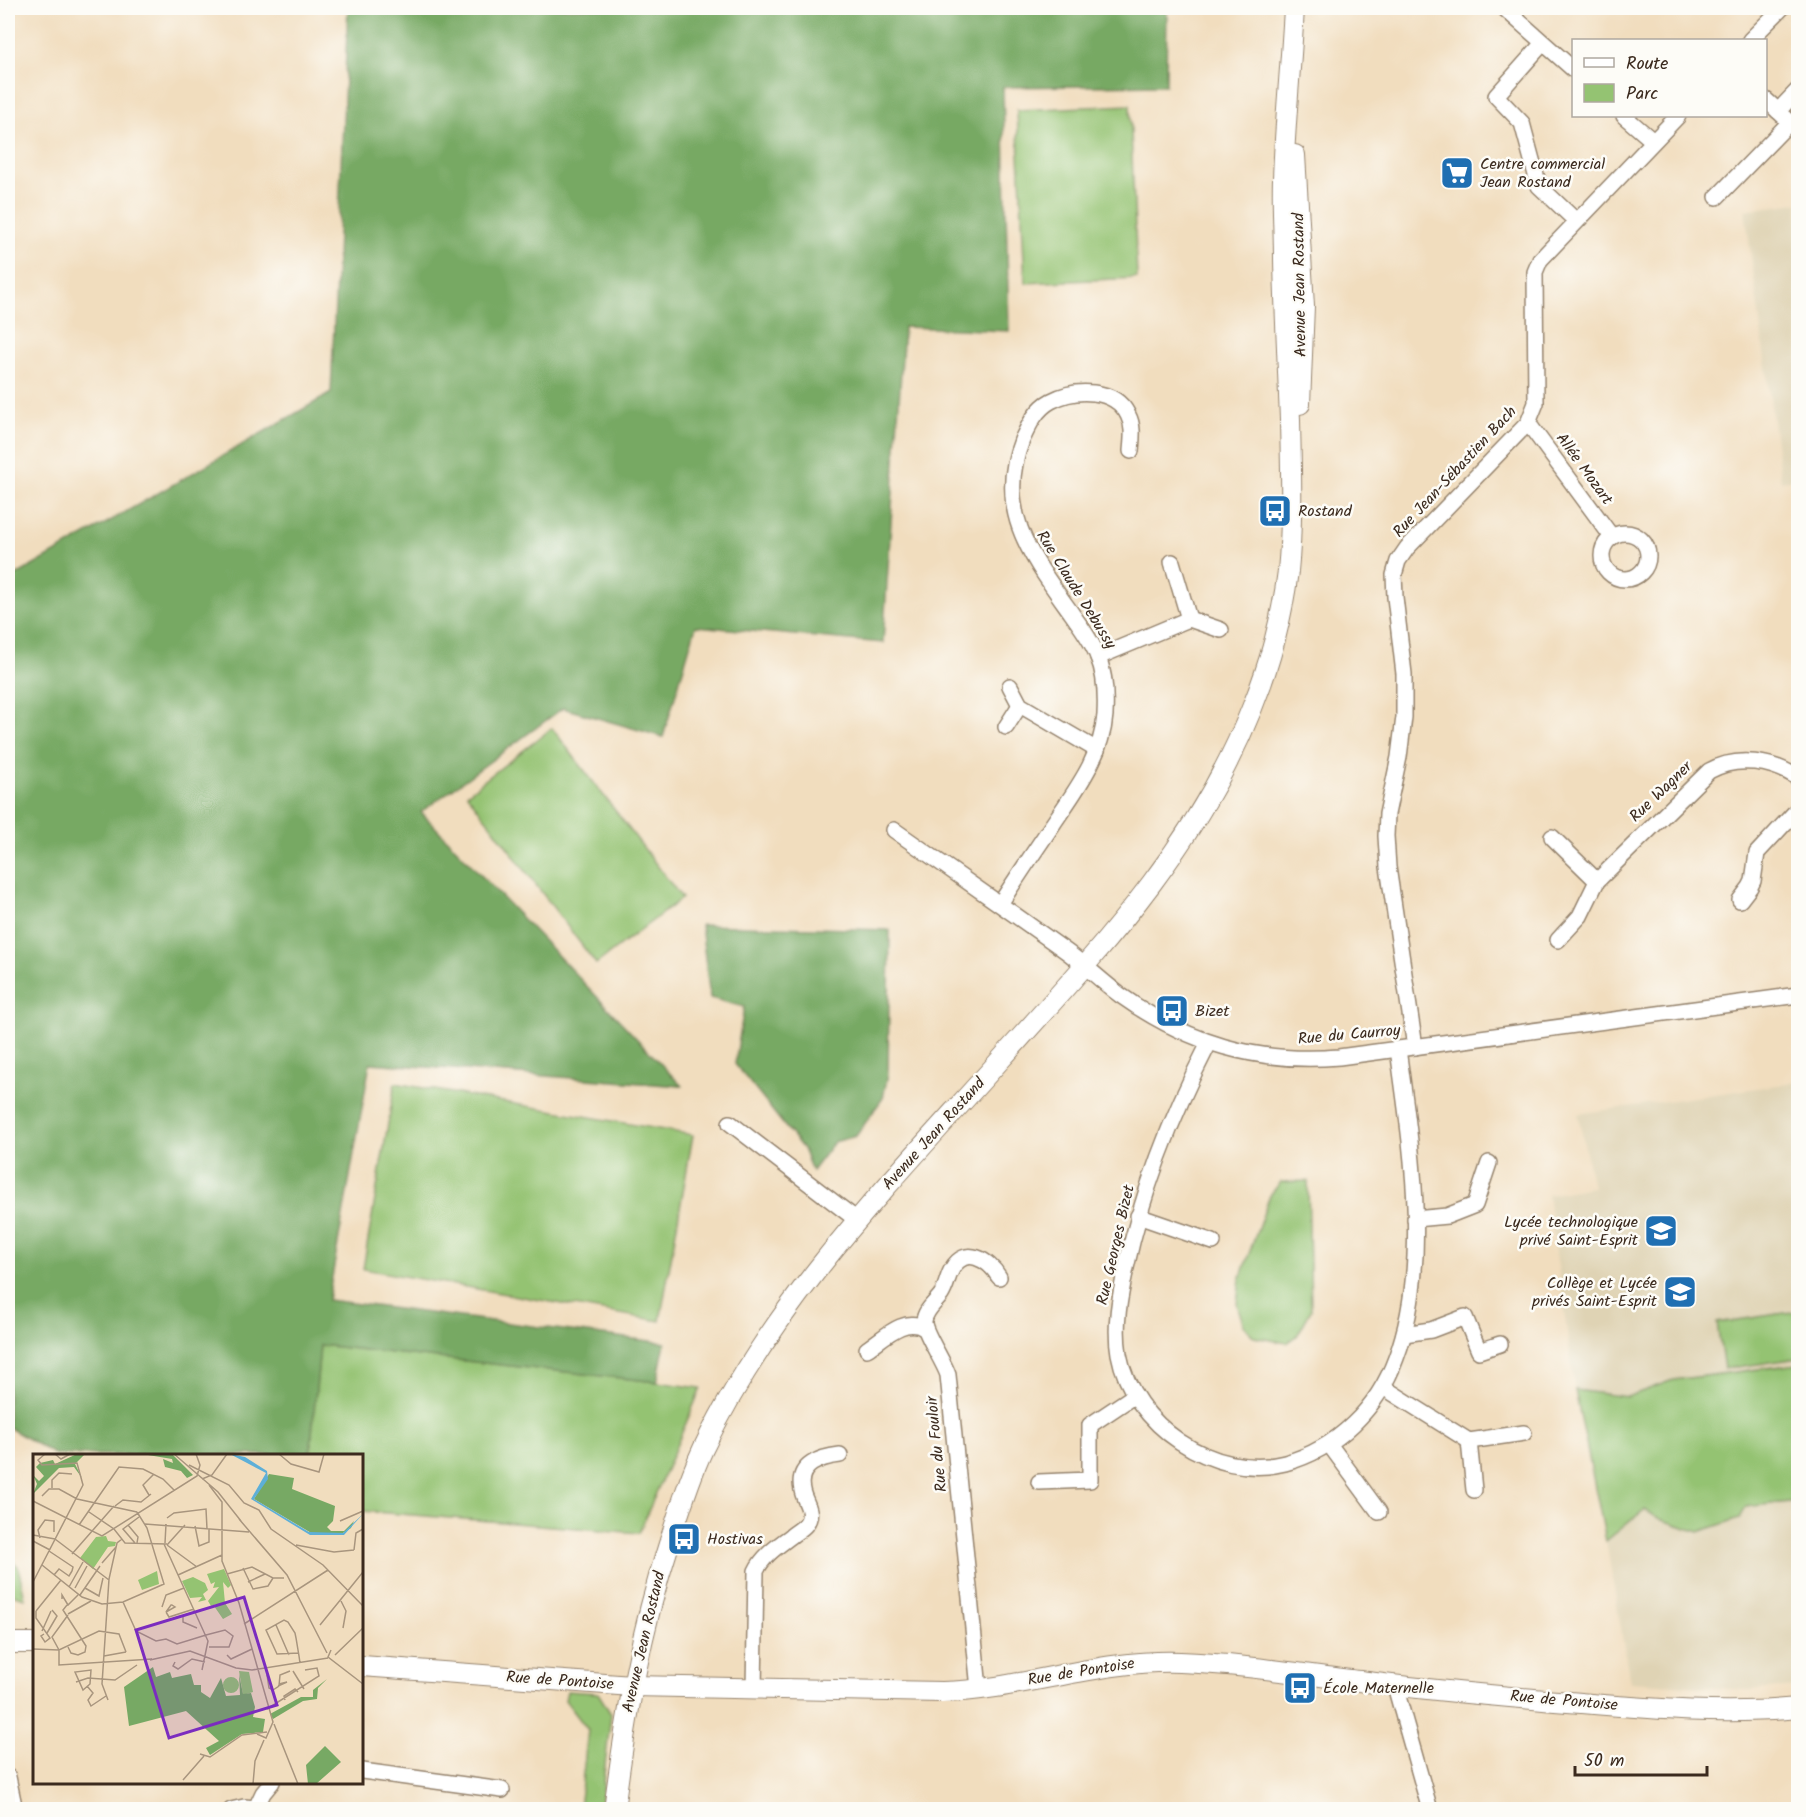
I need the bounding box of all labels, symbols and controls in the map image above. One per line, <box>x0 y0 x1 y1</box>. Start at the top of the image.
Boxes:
legend <box>1572 39 1767 117</box>
text: Route <box>1626 50 1668 79</box>
text: Parc <box>1626 80 1658 109</box>
place label: Centre commercial Jean Rostand <box>1480 152 1605 195</box>
supermarket icon: Centre commercial Jean Rostand <box>1439 155 1475 191</box>
street label: Avenue Jean Rostand <box>1286 212 1314 357</box>
street label: Rue Jean-Sébastien Bach <box>1387 400 1523 544</box>
street label: Allée Mozart <box>1549 428 1619 511</box>
bus stop icon: Rostand <box>1257 493 1293 529</box>
place label: Rostand <box>1298 499 1353 524</box>
street label: Rue Claude Debussy <box>1029 526 1123 655</box>
street label: Rue Wagner <box>1624 754 1699 829</box>
bus stop icon: Bizet <box>1154 993 1190 1029</box>
place label: Bizet <box>1195 999 1230 1024</box>
street label: Rue du Caurroy <box>1297 1018 1402 1052</box>
street label: Avenue Jean Rostand <box>876 1071 992 1196</box>
street label: Rue Georges Bizet <box>1090 1182 1142 1308</box>
place label: Lycée technologique privé Saint-Esprit <box>1504 1210 1639 1253</box>
school or university icon: Lycée technologique privé Saint-Esprit <box>1643 1213 1679 1249</box>
place label: Collège et Lycée privés Saint-Esprit <box>1531 1271 1658 1314</box>
school or university icon: Collège et Lycée privés Saint-Esprit <box>1662 1274 1698 1310</box>
street label: Rue du Fouloir <box>919 1393 954 1493</box>
inset map <box>33 1454 363 1784</box>
bus stop icon: Hostivas <box>666 1521 702 1557</box>
place label: Hostivas <box>707 1527 763 1552</box>
street label: Avenue Jean Rostand <box>616 1568 673 1715</box>
street label: Rue de Pontoise <box>1026 1651 1136 1693</box>
street label: Rue de Pontoise <box>505 1665 615 1697</box>
bus stop icon: École Maternelle <box>1282 1670 1318 1706</box>
place label: École Maternelle <box>1323 1676 1434 1701</box>
street label: Rue de Pontoise <box>1509 1684 1619 1718</box>
scale bar <box>1575 1739 1707 1777</box>
text: 50 m <box>1584 1747 1624 1776</box>

